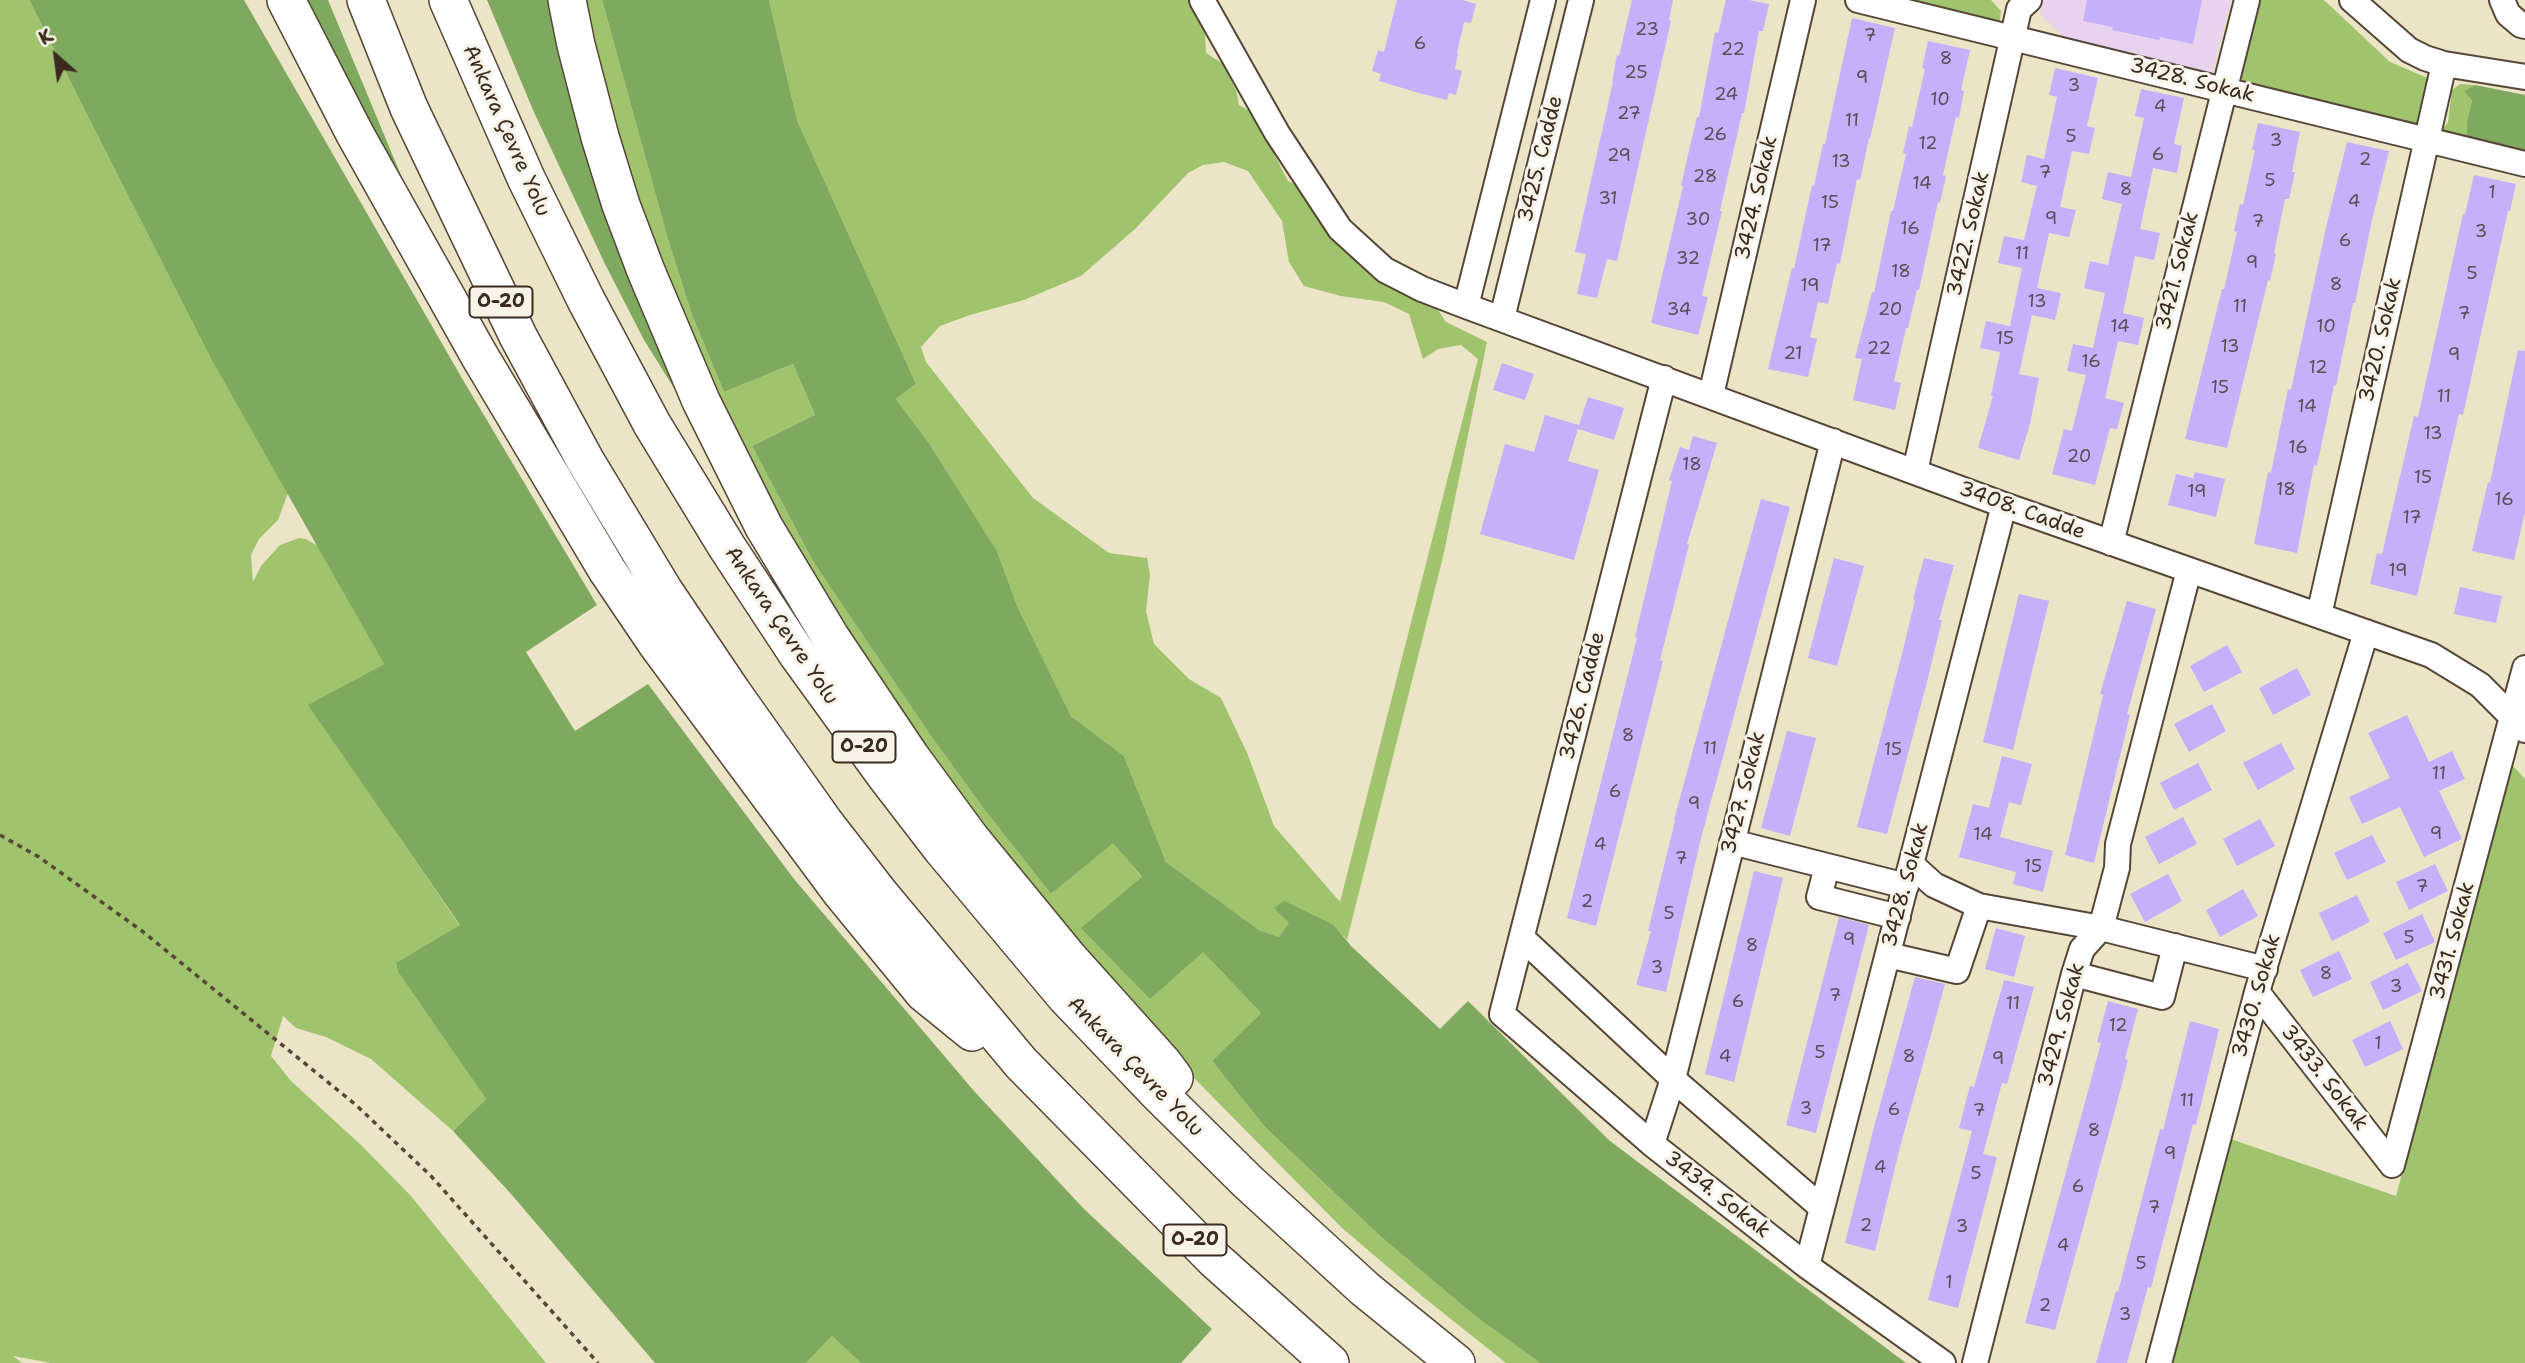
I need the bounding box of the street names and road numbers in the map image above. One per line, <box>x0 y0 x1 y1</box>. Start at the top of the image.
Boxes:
street label: Ankara Çevre Yolu <box>457 41 555 221</box>
street label: 3428. Sokak <box>2127 53 2257 109</box>
street label: 3425. Cadde <box>1513 93 1569 225</box>
street label: 3424. Sokak <box>1730 133 1784 263</box>
street label: 3422. Sokak <box>1942 169 1996 299</box>
street label: 3421. Sokak <box>2151 209 2205 333</box>
street label: 3420. Sokak <box>2354 275 2408 405</box>
road number: O-20 <box>470 286 532 318</box>
street label: 3408. Cadde <box>1955 476 2089 546</box>
street label: Ankara Çevre Yolu <box>719 542 843 710</box>
street label: 3426. Cadde <box>1555 629 1611 763</box>
street label: 3427. Sokak <box>1717 729 1771 857</box>
road number: O-20 <box>832 732 896 762</box>
street label: 3428. Sokak <box>1877 820 1935 950</box>
street label: 3431. Sokak <box>2425 879 2481 1003</box>
street label: 3430. Sokak <box>2227 931 2287 1061</box>
street label: 3429. Sokak <box>2033 960 2091 1090</box>
street label: Ankara Çevre Yolu <box>1062 992 1208 1142</box>
street label: 3433. Sokak <box>2275 1020 2373 1136</box>
street label: 3434. Sokak <box>1659 1146 1775 1244</box>
road number: O-20 <box>1164 1224 1226 1256</box>

